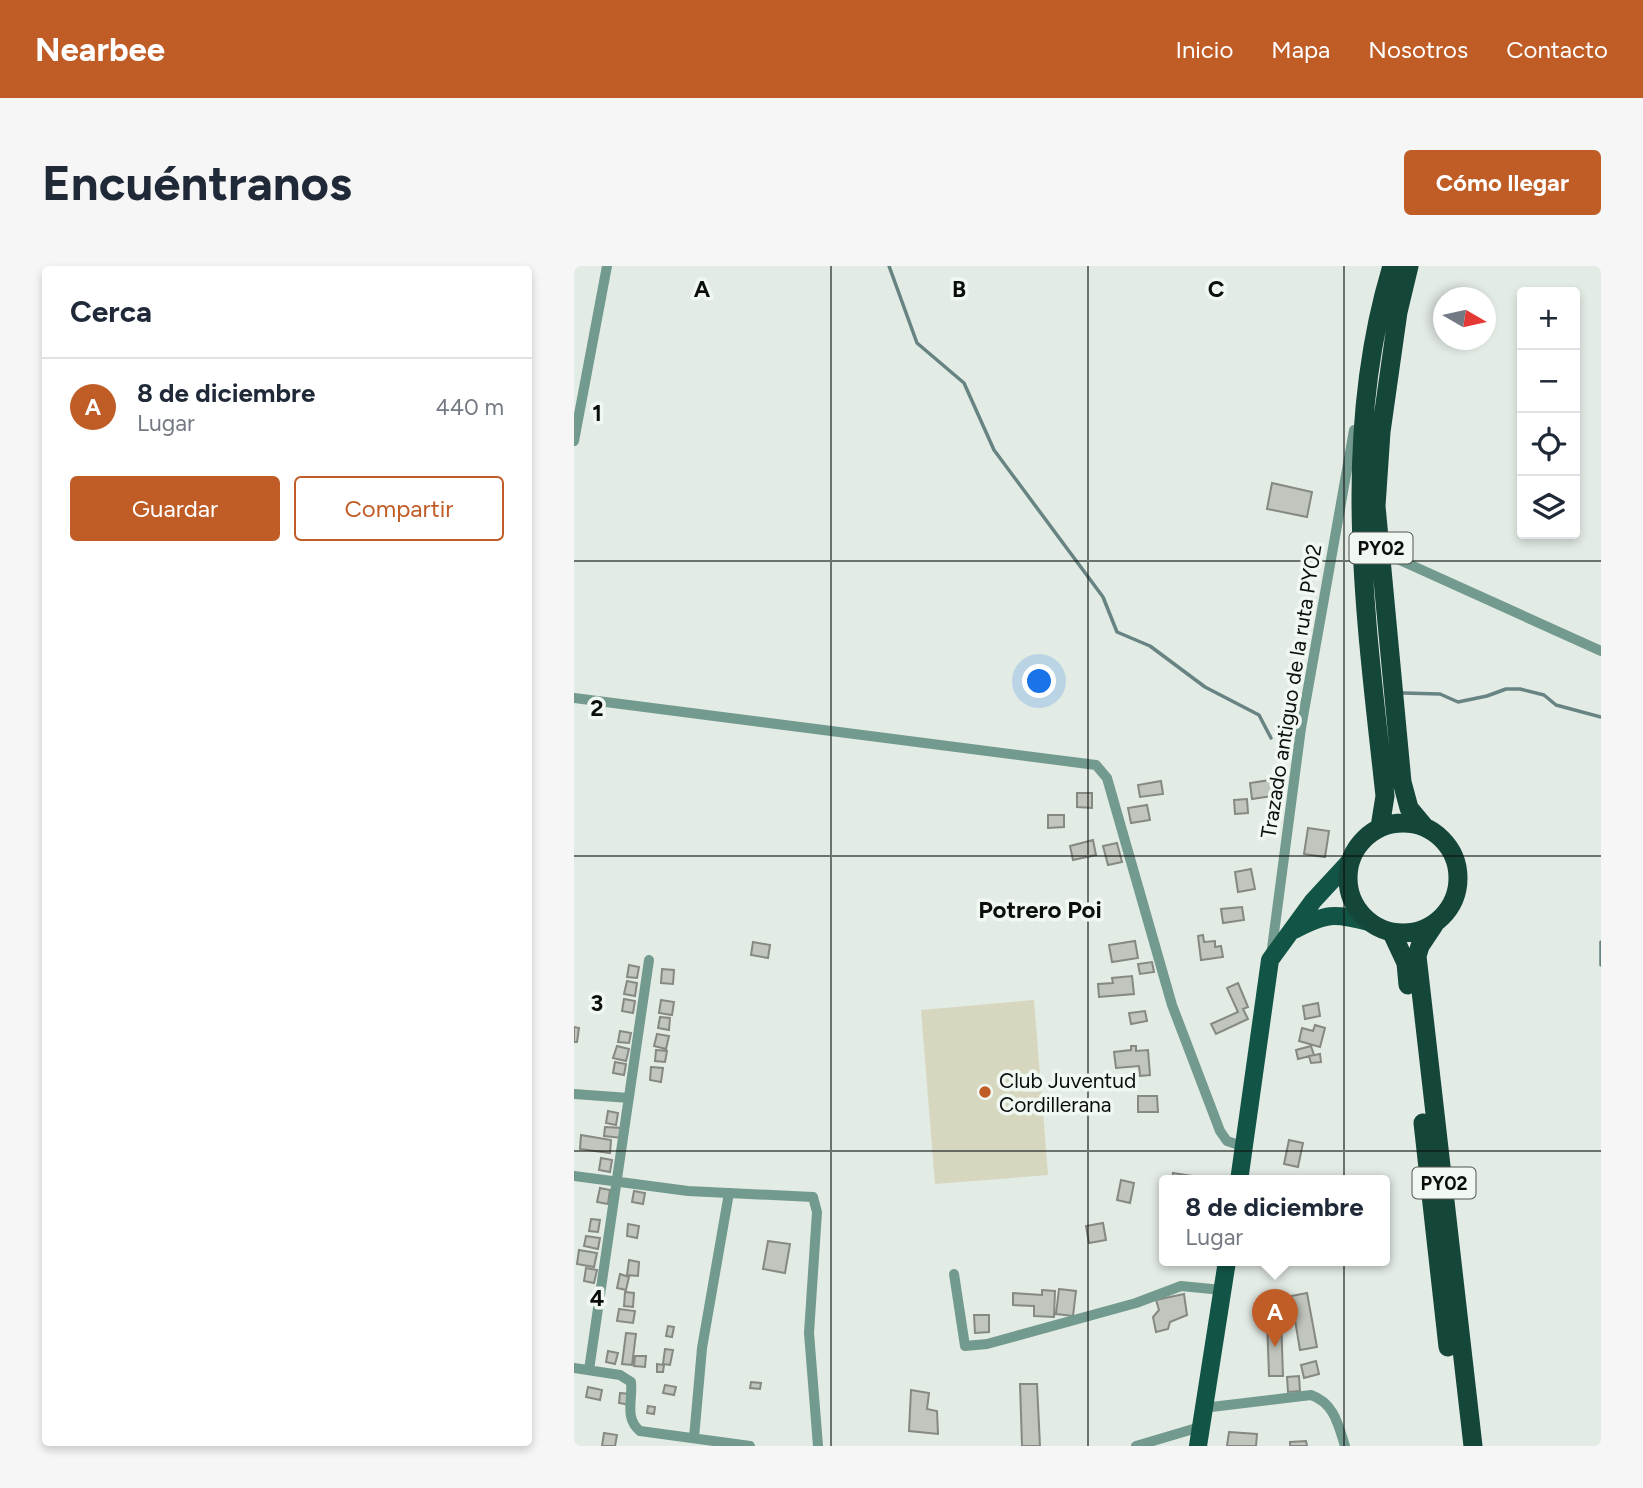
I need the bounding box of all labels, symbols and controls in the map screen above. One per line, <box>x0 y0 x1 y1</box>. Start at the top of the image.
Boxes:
text: Nearbee <box>35 30 165 69</box>
text: Inicio <box>1175 35 1233 64</box>
text: Mapa <box>1271 35 1330 64</box>
text: Nosotros <box>1368 35 1468 64</box>
text: Contacto <box>1506 35 1608 64</box>
button: Cómo llegar <box>1404 150 1601 215</box>
text: Encuéntranos <box>42 153 352 212</box>
text: A <box>694 275 711 303</box>
text: B <box>952 275 966 303</box>
text: C <box>1208 275 1225 303</box>
north arrow <box>1433 287 1496 350</box>
map controls <box>1517 287 1580 539</box>
button: + <box>1517 287 1580 350</box>
text: Cerca <box>70 293 152 330</box>
button: − <box>1517 350 1580 413</box>
text: 8 de diciembre <box>137 377 315 409</box>
text: A <box>85 393 101 421</box>
text: 440 m <box>435 393 504 421</box>
text: 1 <box>592 399 602 427</box>
text: Lugar <box>137 409 195 437</box>
button: locate <box>1517 413 1580 476</box>
button: Guardar <box>70 476 280 541</box>
button: Compartir <box>294 476 504 541</box>
button: layers <box>1517 476 1580 539</box>
road number: PY02 <box>1350 532 1412 564</box>
street label: Trazado antiguo de la ruta PY02 <box>1255 542 1327 840</box>
your location <box>1022 664 1056 698</box>
text: 2 <box>590 694 604 722</box>
district label: Potrero Poi <box>978 895 1102 924</box>
text: 3 <box>591 989 603 1017</box>
place label: Club Juventud Cordillerana <box>999 1068 1136 1117</box>
marker: Club Juventud Cordillerana <box>977 1084 993 1100</box>
road number: PY02 <box>1412 1168 1476 1198</box>
popup <box>1159 1175 1390 1266</box>
text: 8 de diciembre <box>1185 1191 1364 1223</box>
text: Lugar <box>1185 1223 1243 1251</box>
text: 4 <box>590 1284 604 1312</box>
pin: A <box>1252 1289 1298 1347</box>

